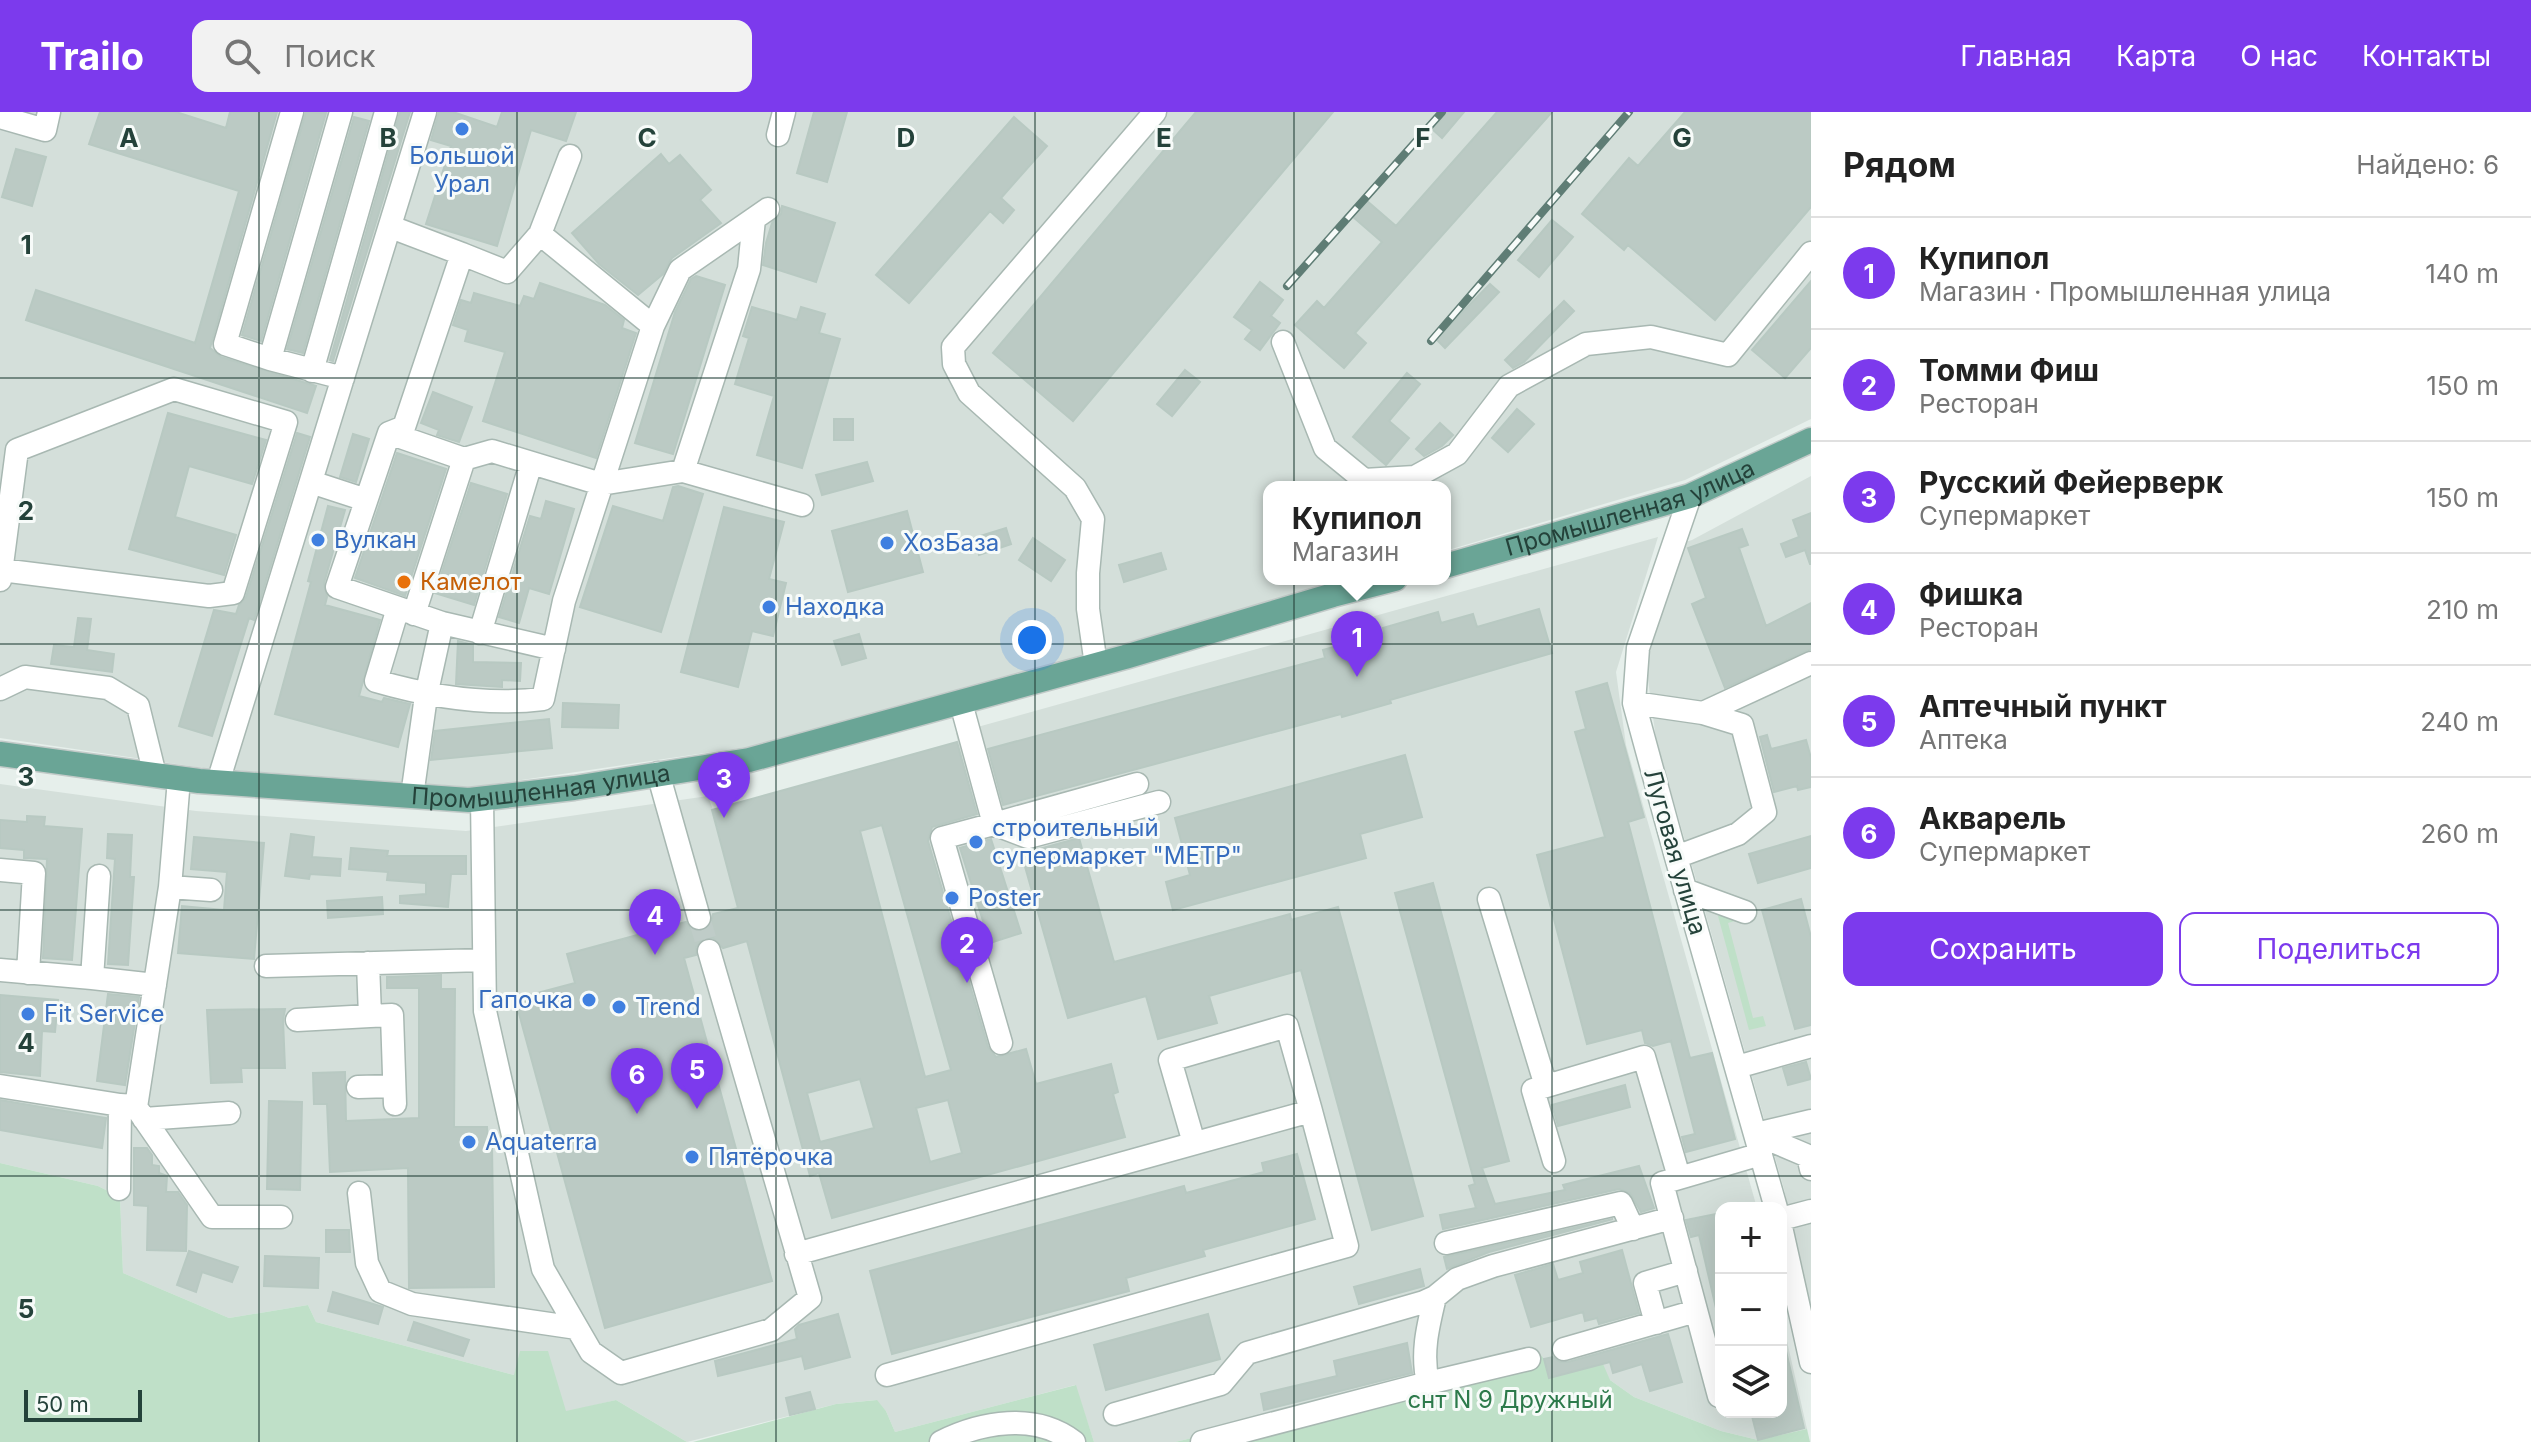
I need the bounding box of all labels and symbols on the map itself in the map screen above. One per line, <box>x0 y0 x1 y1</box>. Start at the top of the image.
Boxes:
marker: Большой Урал <box>453 120 471 138</box>
text: A <box>119 122 139 153</box>
text: B <box>379 122 397 153</box>
text: C <box>637 122 657 153</box>
text: D <box>897 122 915 153</box>
text: E <box>1156 122 1172 153</box>
text: F <box>1415 122 1431 153</box>
text: G <box>1672 122 1692 153</box>
place label: Большой Урал <box>409 141 515 198</box>
text: 1 <box>20 229 32 260</box>
street label: Промышленная улица <box>1502 453 1759 562</box>
text: 2 <box>18 495 34 526</box>
place label: Вулкан <box>334 525 417 554</box>
place label: ХозБаза <box>903 528 999 557</box>
marker: Вулкан <box>309 531 327 549</box>
marker: ХозБаза <box>878 534 896 552</box>
place label: Камелот <box>420 567 521 596</box>
marker: Камелот <box>395 573 413 591</box>
place label: Находка <box>785 592 885 621</box>
marker: Находка <box>760 598 778 616</box>
pin: 1 <box>1331 611 1383 677</box>
your location <box>1012 620 1052 660</box>
pin: 3 <box>698 752 750 818</box>
street label: Промышленная улица <box>410 758 672 814</box>
text: 3 <box>18 761 34 792</box>
street label: Луговая улица <box>1638 766 1713 938</box>
place label: строительный супермаркет "МЕТР" <box>992 813 1242 870</box>
marker: строительный супермаркет "МЕТР" <box>967 833 985 851</box>
place label: Poster <box>968 883 1041 912</box>
pin: 4 <box>629 889 681 955</box>
marker: Poster <box>943 889 961 907</box>
pin: 2 <box>941 917 993 983</box>
place label: Гапочка <box>478 985 573 1014</box>
marker: Гапочка <box>580 991 598 1009</box>
place label: Trend <box>635 992 701 1021</box>
marker: Trend <box>610 998 628 1016</box>
place label: Fit Service <box>44 999 164 1028</box>
marker: Fit Service <box>19 1005 37 1023</box>
text: 4 <box>17 1027 35 1058</box>
pin: 5 <box>671 1043 723 1109</box>
pin: 6 <box>611 1048 663 1114</box>
place label: Aquaterra <box>485 1127 597 1156</box>
marker: Aquaterra <box>460 1133 478 1151</box>
place label: Пятёрочка <box>708 1142 834 1171</box>
marker: Пятёрочка <box>683 1148 701 1166</box>
text: 5 <box>18 1293 34 1324</box>
park label: снт N 9 Дружный <box>1407 1385 1613 1414</box>
scale bar <box>24 1386 142 1422</box>

